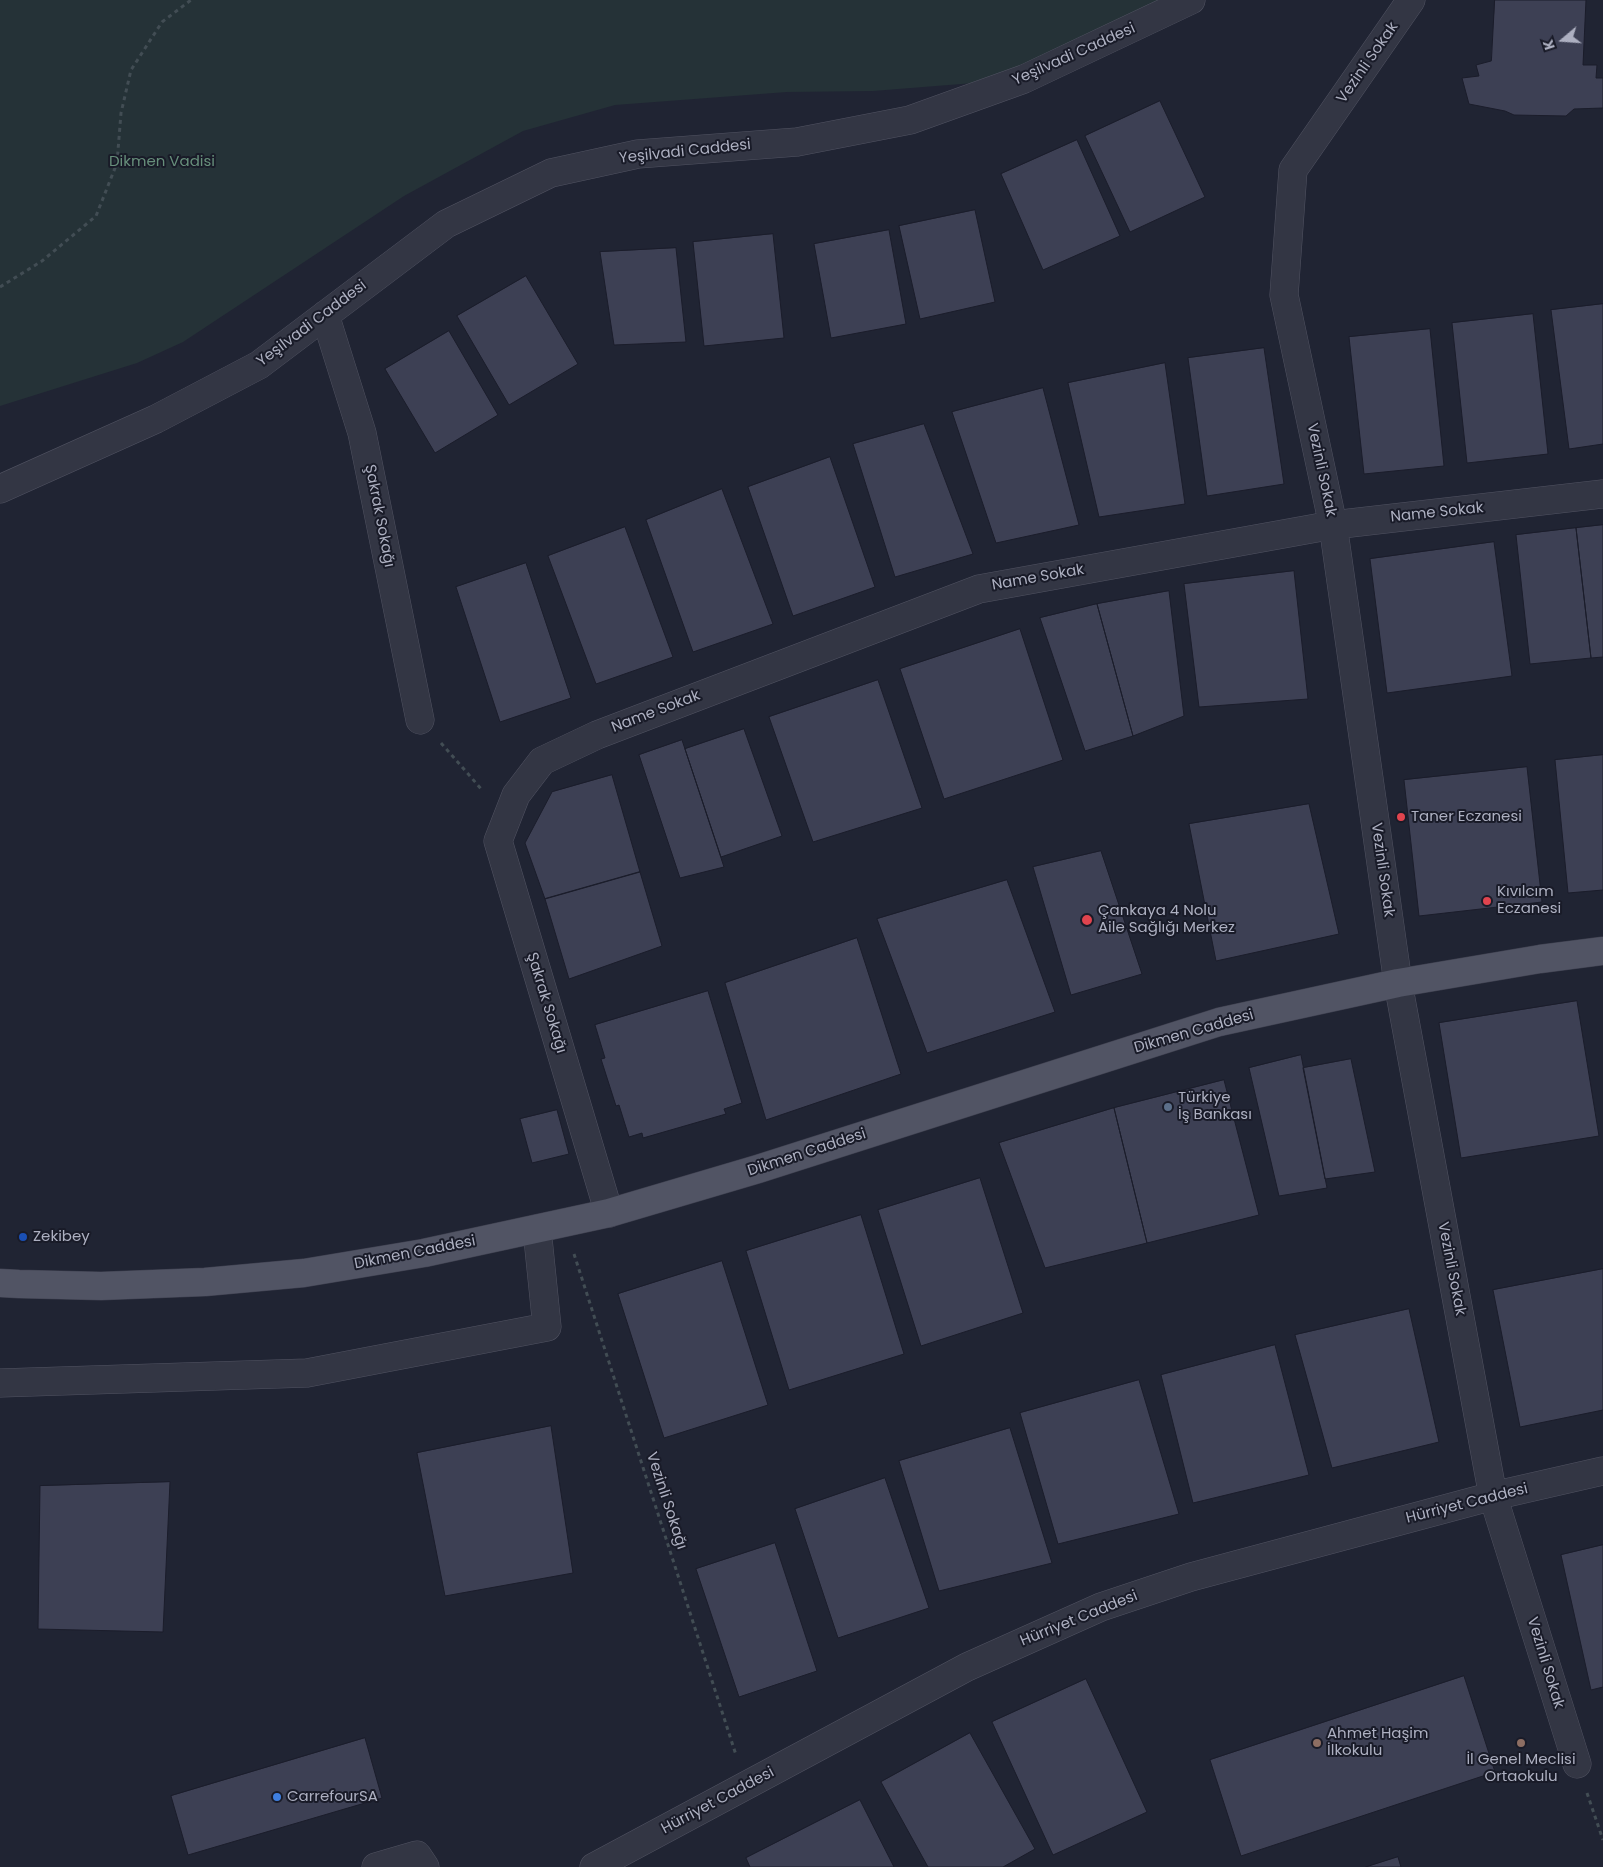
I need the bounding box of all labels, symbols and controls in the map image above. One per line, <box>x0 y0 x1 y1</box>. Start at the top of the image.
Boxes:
north arrow <box>1538 15 1588 65</box>
street label: Vezinli Sokak <box>1333 19 1403 107</box>
street label: Yeşilvadi Caddesi <box>1010 20 1138 90</box>
text: K <box>1538 37 1560 52</box>
street label: Yeşilvadi Caddesi <box>618 136 752 168</box>
park label: Dikmen Vadisi <box>109 153 215 171</box>
street label: Yeşilvadi Caddesi <box>254 277 370 371</box>
street label: Vezinli Sokak <box>1302 422 1340 518</box>
street label: Şakrak Sokağı <box>360 463 398 569</box>
street label: Name Sokak <box>1390 499 1484 527</box>
street label: Name Sokak <box>990 561 1086 595</box>
street label: Name Sokak <box>609 687 703 737</box>
place label: Taner Eczanesi <box>1411 808 1522 826</box>
marker: Taner Eczanesi <box>1395 811 1407 823</box>
street label: Vezinli Sokak <box>1366 822 1398 918</box>
place label: Kıvılcım Eczanesi <box>1497 883 1561 918</box>
marker: Kıvılcım Eczanesi <box>1481 895 1493 907</box>
place label: Çankaya 4 Nolu Aile Sağlığı Merkez <box>1098 902 1235 937</box>
marker: Çankaya 4 Nolu Aile Sağlığı Merkez <box>1080 913 1094 927</box>
street label: Şakrak Sokağı <box>522 951 570 1055</box>
street label: Dikmen Caddesi <box>1132 1006 1256 1058</box>
place label: Türkiye İş Bankası <box>1178 1089 1252 1124</box>
marker: Türkiye İş Bankası <box>1162 1101 1174 1113</box>
street label: Dikmen Caddesi <box>746 1125 868 1181</box>
street label: Vezinli Sokak <box>1433 1221 1469 1317</box>
place label: Zekibey <box>33 1228 90 1246</box>
marker: Zekibey <box>17 1231 29 1243</box>
street label: Dikmen Caddesi <box>353 1232 477 1274</box>
street label: Vezinli Sokağı <box>642 1450 690 1552</box>
street label: Hürriyet Caddesi <box>1404 1480 1530 1528</box>
street label: Hürriyet Caddesi <box>1018 1587 1140 1651</box>
street label: Vezinli Sokak <box>1523 1615 1567 1711</box>
place label: Ahmet Haşim İlkokulu <box>1327 1725 1428 1760</box>
marker: Ahmet Haşim İlkokulu <box>1311 1737 1323 1749</box>
marker: İl Genel Meclisi Ortaokulu <box>1515 1737 1527 1749</box>
place label: İl Genel Meclisi Ortaokulu <box>1466 1751 1576 1786</box>
street label: Hürriyet Caddesi <box>659 1764 777 1838</box>
place label: CarrefourSA <box>287 1788 378 1806</box>
marker: CarrefourSA <box>271 1791 283 1803</box>

